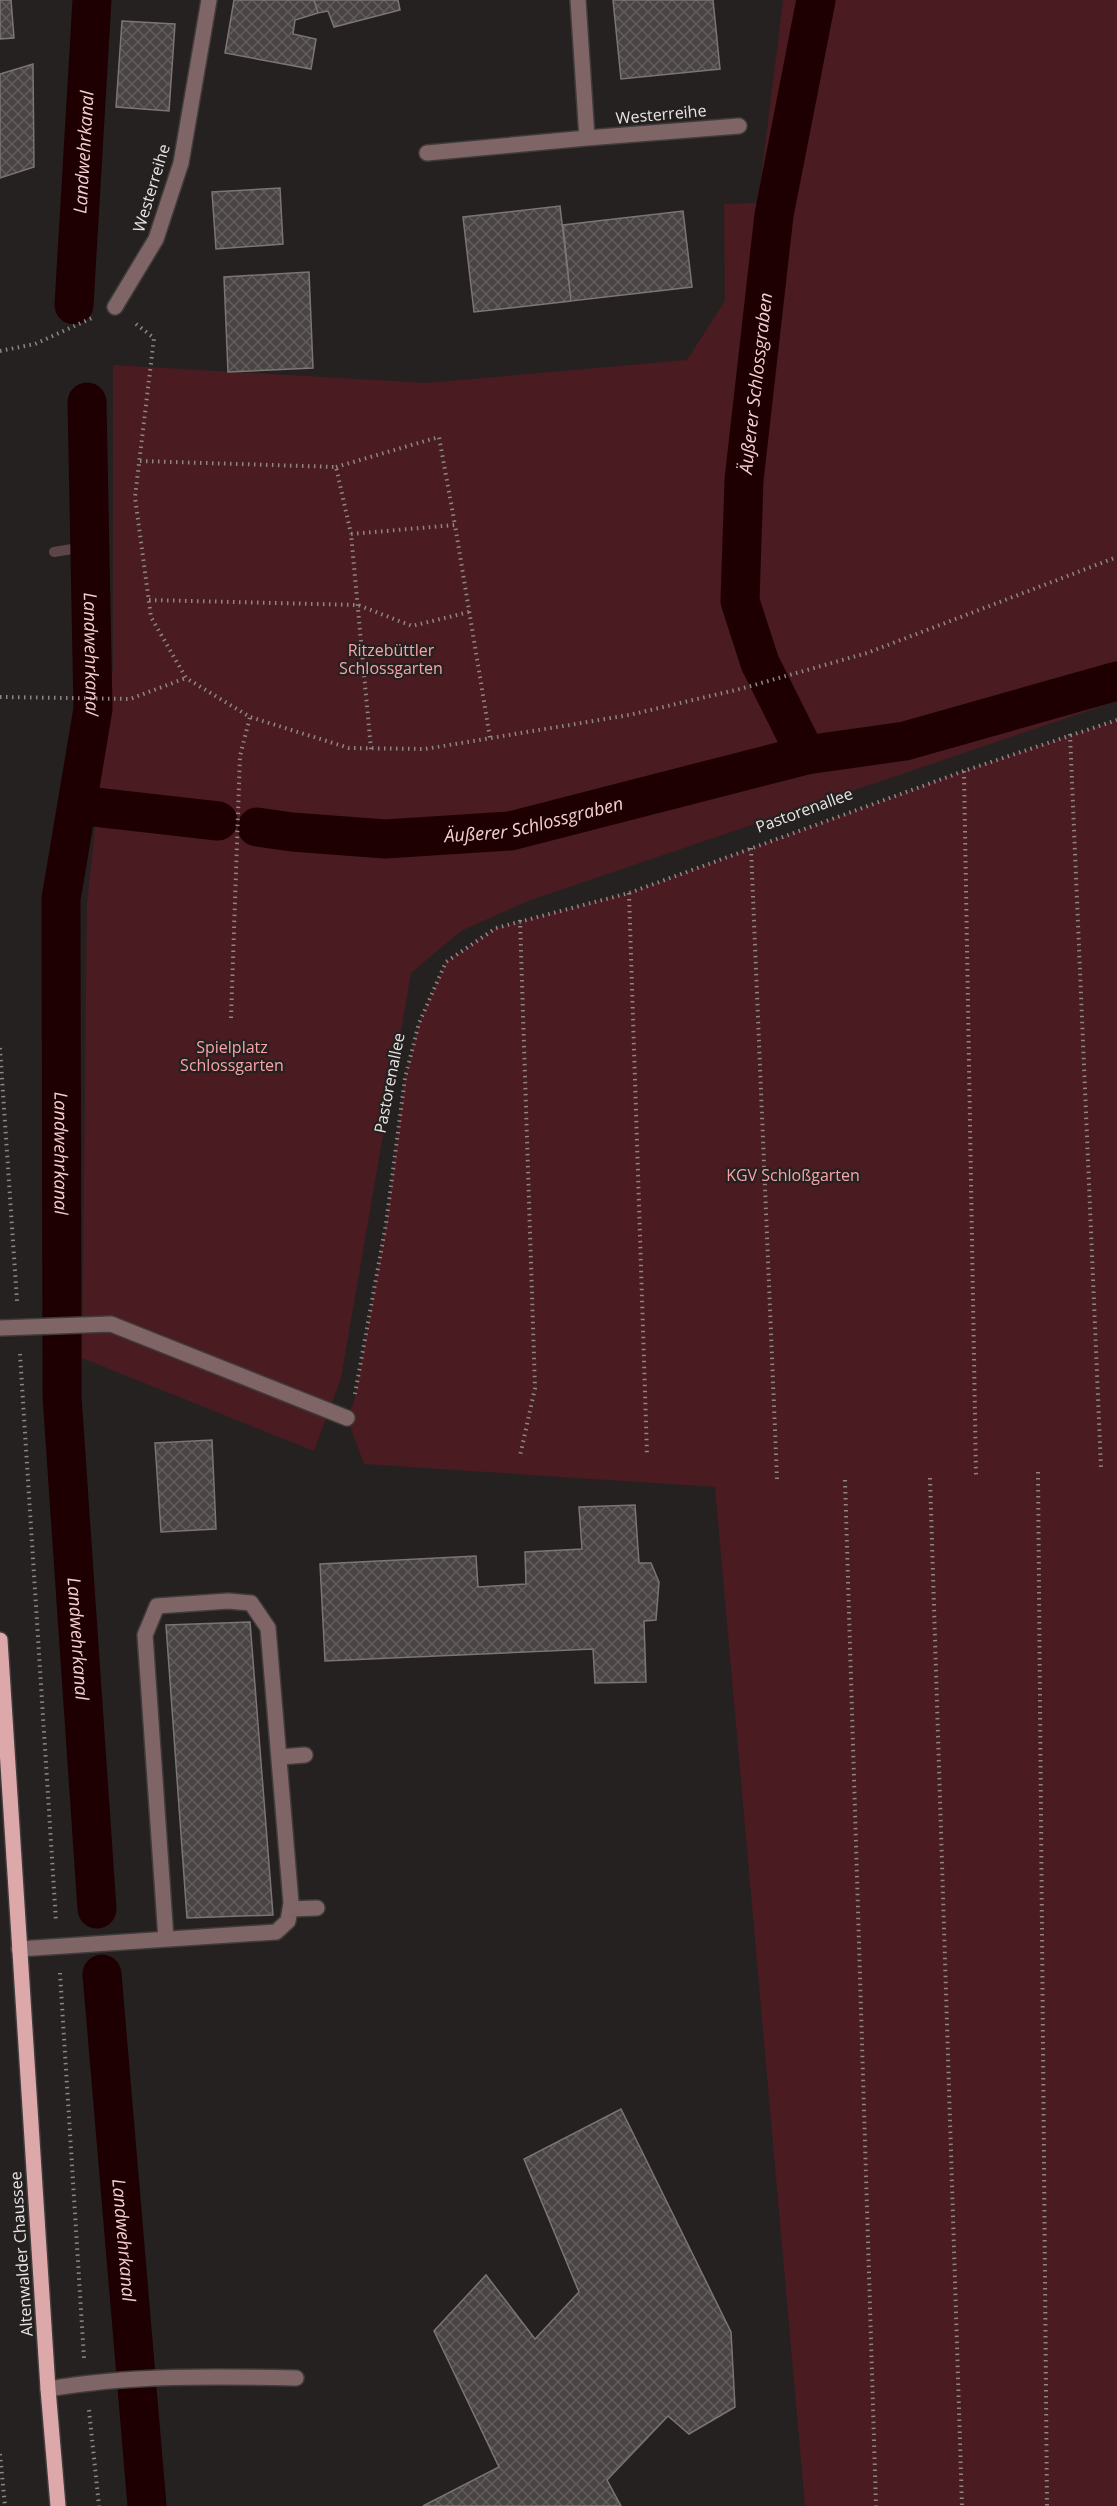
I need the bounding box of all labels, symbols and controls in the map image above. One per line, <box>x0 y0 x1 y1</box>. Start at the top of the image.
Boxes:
water label: Landwehrkanal <box>67 90 99 214</box>
street label: Westerreihe <box>615 99 707 129</box>
street label: Westerreihe <box>127 141 175 235</box>
water label: Äußerer Schlossgraben <box>733 291 777 477</box>
water label: Landwehrkanal <box>79 592 105 718</box>
park label: Ritzebüttler Schlossgarten <box>339 639 443 679</box>
street label: Pastorenallee <box>752 782 856 838</box>
water label: Äußerer Schlossgraben <box>442 790 625 847</box>
street label: Pastorenallee <box>368 1031 410 1135</box>
park label: Spielplatz Schlossgarten <box>180 1036 284 1076</box>
water label: Landwehrkanal <box>49 1092 74 1215</box>
park label: KGV Schloßgarten <box>726 1164 860 1186</box>
water label: Landwehrkanal <box>62 1576 95 1701</box>
street label: Altenwalder Chaussee <box>4 2171 38 2337</box>
water label: Landwehrkanal <box>107 2178 142 2303</box>

